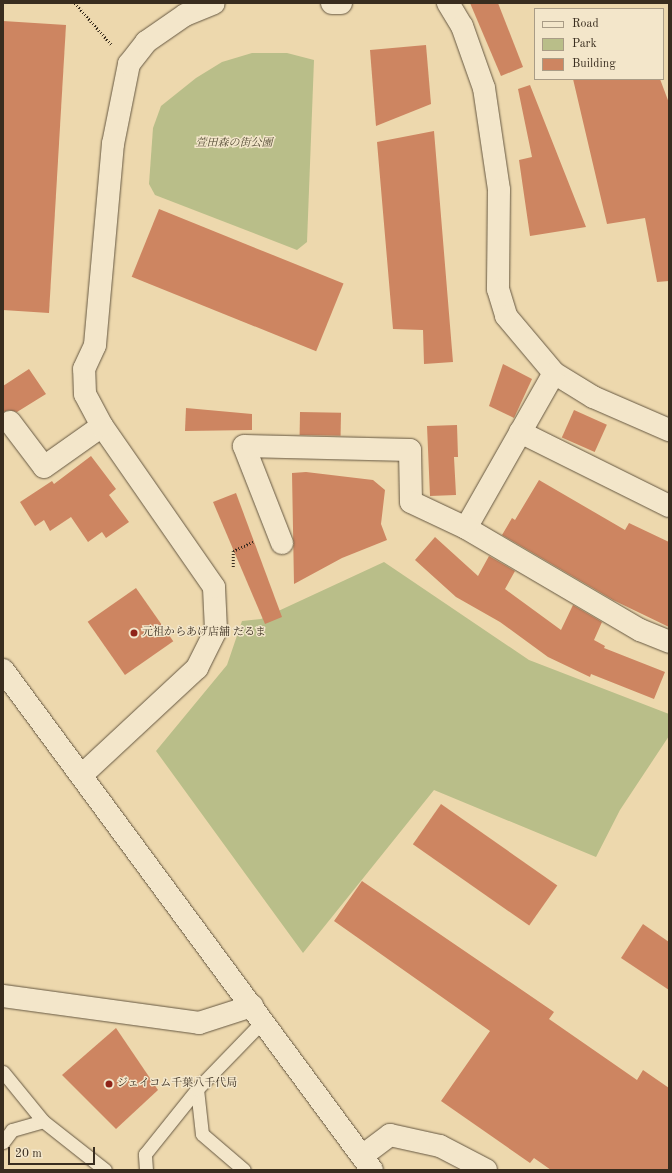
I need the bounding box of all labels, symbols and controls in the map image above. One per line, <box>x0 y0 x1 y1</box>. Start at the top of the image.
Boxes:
legend <box>534 8 664 80</box>
text: Road <box>572 18 599 30</box>
text: Park <box>572 38 597 50</box>
text: Building <box>572 58 616 70</box>
park label: 萱田森の街公園 <box>196 137 272 151</box>
place label: 元祖からあげ店舗 だるま <box>142 626 266 640</box>
marker: 元祖からあげ店舗 だるま <box>129 628 139 638</box>
place label: ジェイコム千葉八千代局 <box>117 1077 238 1091</box>
marker: ジェイコム千葉八千代局 <box>104 1079 114 1089</box>
scale bar <box>10 1139 97 1165</box>
text: 20 m <box>15 1148 42 1160</box>

